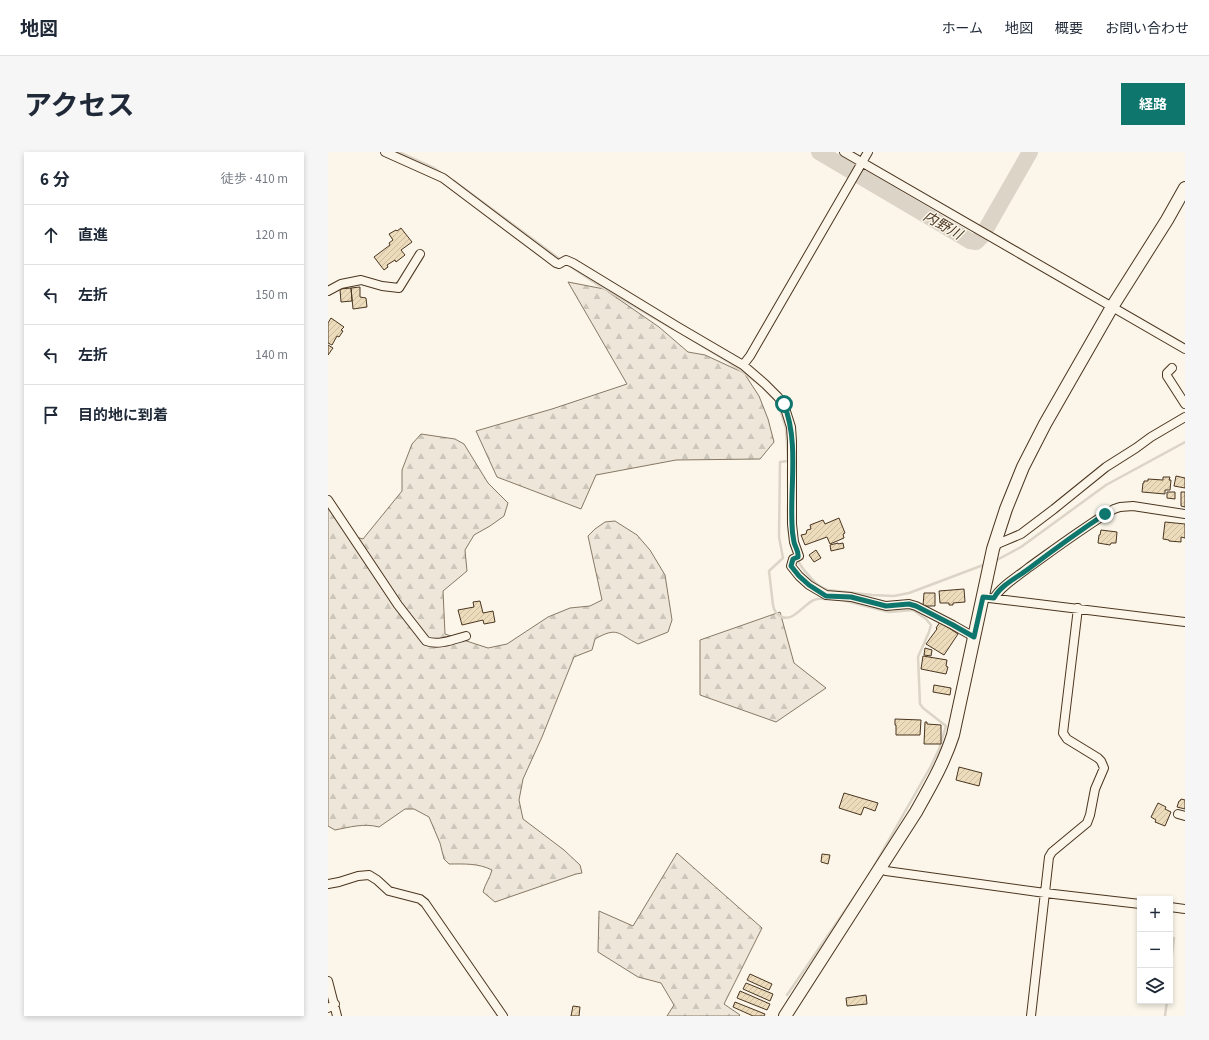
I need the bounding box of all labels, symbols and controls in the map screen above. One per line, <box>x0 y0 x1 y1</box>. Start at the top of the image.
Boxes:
text: 地図 <box>20 16 58 43</box>
text: ホーム <box>941 19 983 39</box>
text: 地図 <box>1005 19 1033 39</box>
text: 概要 <box>1055 19 1083 39</box>
text: お問い合わせ <box>1105 19 1189 39</box>
button: 経路 <box>1121 83 1185 125</box>
text: アクセス <box>24 86 135 126</box>
text: 6 分 <box>40 168 69 192</box>
text: 徒歩 · 410 m <box>221 170 288 188</box>
water label: 内野川 <box>919 207 967 246</box>
icon: ahead <box>40 224 62 246</box>
text: 直進 <box>78 225 108 246</box>
text: 120 m <box>255 226 288 244</box>
icon: left <box>40 284 62 306</box>
text: 左折 <box>78 285 108 306</box>
text: 150 m <box>255 286 288 304</box>
icon: left <box>40 344 62 366</box>
text: 左折 <box>78 345 108 366</box>
text: 140 m <box>255 346 288 364</box>
route start <box>775 395 793 413</box>
icon: arrive <box>40 404 62 426</box>
text: 目的地に到着 <box>78 405 168 426</box>
route end <box>1096 505 1114 523</box>
map controls <box>1137 896 1173 1004</box>
button: + <box>1137 896 1173 932</box>
button: − <box>1137 932 1173 968</box>
button: layers <box>1137 968 1173 1004</box>

